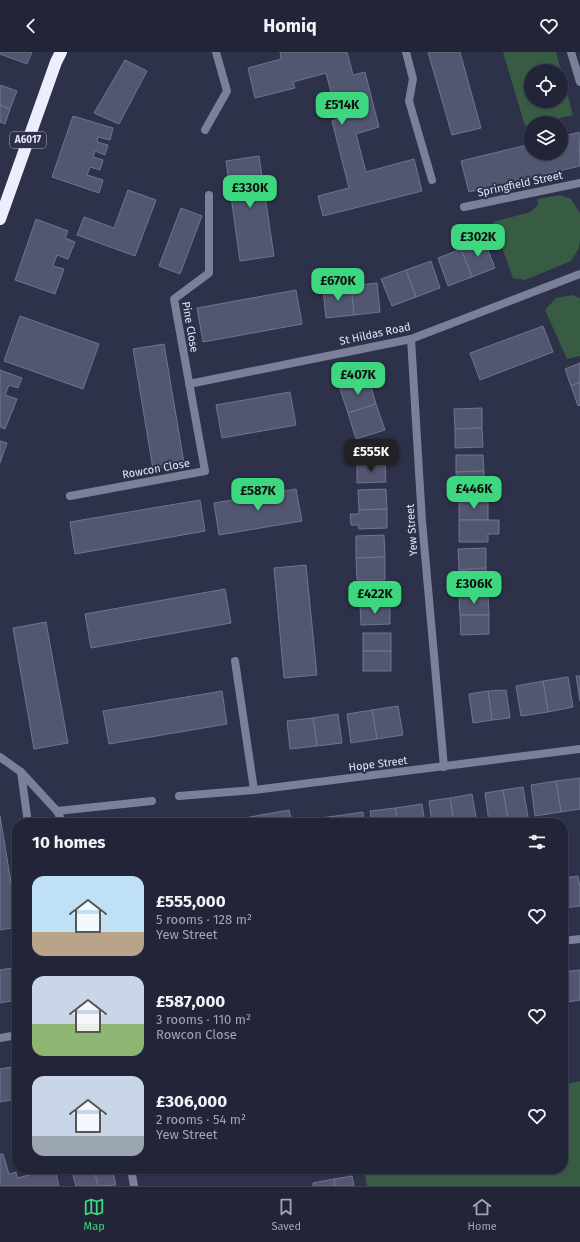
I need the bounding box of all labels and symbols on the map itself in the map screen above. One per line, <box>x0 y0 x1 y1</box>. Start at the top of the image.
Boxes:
pin: £514K <box>314 92 370 126</box>
road number: A6017 <box>10 132 46 148</box>
street label: Springfield Street <box>476 169 564 199</box>
pin: £330K <box>222 175 278 209</box>
pin: £302K <box>450 224 506 258</box>
pin: £670K <box>310 268 366 302</box>
street label: Pine Close <box>179 300 201 354</box>
street label: St Hildas Road <box>338 320 412 348</box>
pin: £407K <box>330 362 386 396</box>
pin: £555K <box>343 439 399 473</box>
street label: Rowcon Close <box>121 457 191 481</box>
pin: £446K <box>446 476 502 510</box>
pin: £587K <box>230 478 286 512</box>
street label: Yew Street <box>404 504 420 556</box>
pin: £306K <box>446 571 502 605</box>
pin: £422K <box>347 581 403 615</box>
street label: Hope Street <box>348 754 408 774</box>

